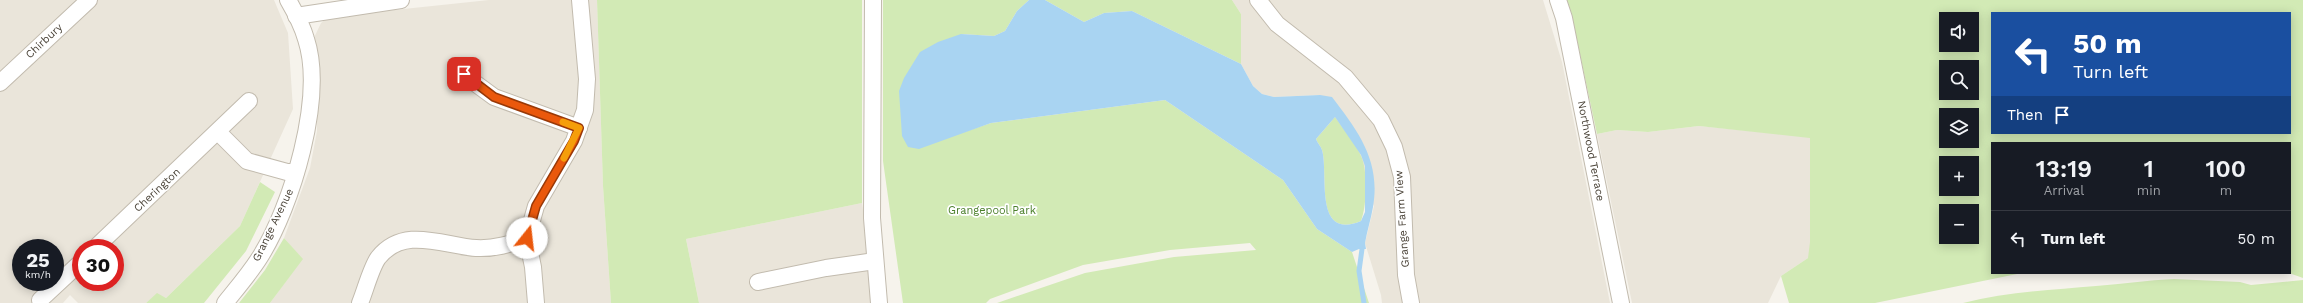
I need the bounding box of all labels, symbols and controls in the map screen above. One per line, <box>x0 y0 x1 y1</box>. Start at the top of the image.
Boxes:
map controls <box>1939 12 1979 244</box>
button: sound <box>1939 12 1979 52</box>
street label: Chirbury <box>23 20 65 61</box>
text: 50 m <box>2073 27 2142 60</box>
icon: left <box>2007 28 2059 80</box>
pin <box>447 57 481 91</box>
button: search <box>1939 60 1979 100</box>
text: Turn left <box>2073 61 2148 82</box>
icon: arrive <box>453 63 475 85</box>
street label: Northwood Terrace <box>1575 100 1607 202</box>
icon: arrive <box>2051 104 2073 126</box>
text: Then <box>2007 106 2043 124</box>
button: layers <box>1939 108 1979 148</box>
text: 13:19 <box>2036 155 2092 183</box>
text: 1 <box>2144 155 2154 183</box>
text: 100 <box>2206 155 2246 183</box>
button: + <box>1939 156 1979 196</box>
street label: Cherington <box>131 165 183 215</box>
street label: Grange Farm View <box>1392 170 1412 268</box>
text: Arrival <box>2044 183 2084 198</box>
text: min <box>2137 183 2161 198</box>
text: m <box>2220 183 2232 198</box>
street label: Grange Avenue <box>250 186 296 264</box>
park label: Grangepool Park <box>948 204 1036 217</box>
button: − <box>1939 204 1979 244</box>
position arrow <box>506 217 548 259</box>
icon: left <box>2007 228 2029 250</box>
text: Turn left <box>2041 230 2105 248</box>
text: 50 m <box>2238 230 2275 248</box>
speed limit sign: 30 <box>72 239 124 291</box>
text: 25 <box>26 248 50 272</box>
text: km/h <box>25 269 51 280</box>

